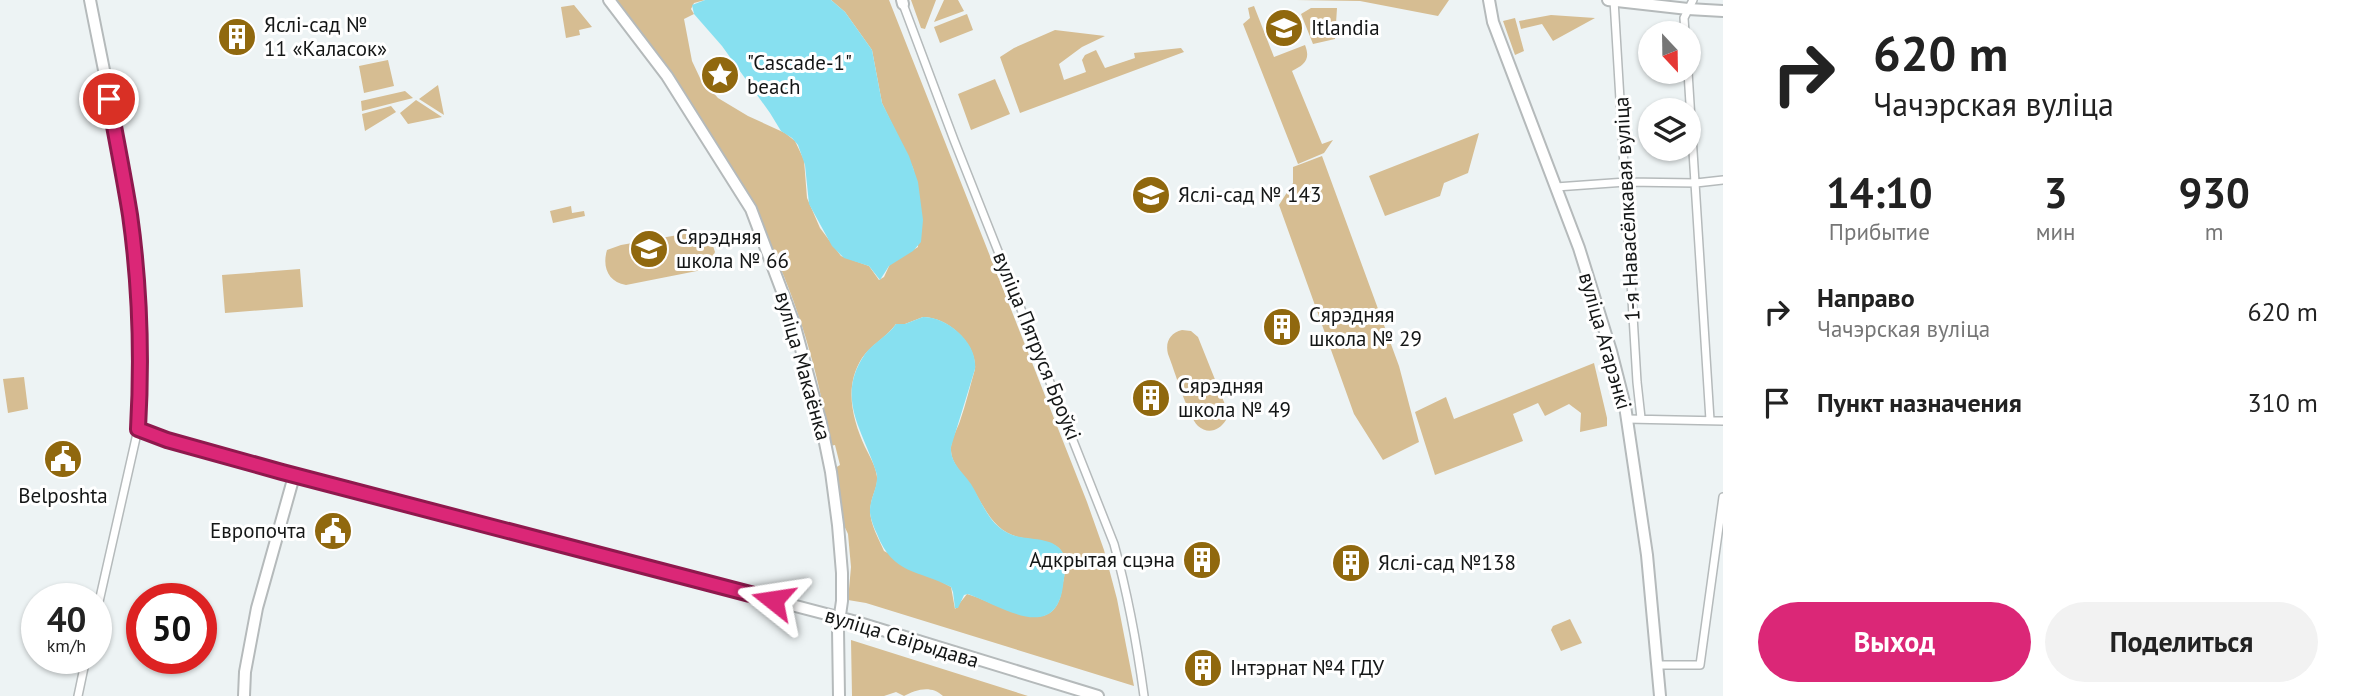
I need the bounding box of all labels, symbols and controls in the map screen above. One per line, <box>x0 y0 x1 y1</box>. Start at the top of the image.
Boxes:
school or university icon: Itlandia <box>1263 7 1305 49</box>
place label: Яслі-сад № 11 «Каласок» <box>264 11 387 62</box>
place label: Itlandia <box>1311 14 1380 41</box>
building icon: Яслі-сад № 11 «Каласок» <box>216 16 258 58</box>
north arrow <box>1638 21 1701 84</box>
map controls <box>1638 21 1701 161</box>
text: 620 m <box>1873 21 2008 85</box>
icon: right <box>1758 28 1849 119</box>
place label: "Cascade-1" beach <box>747 49 852 100</box>
place icon: "Cascade-1" beach <box>699 54 741 96</box>
pin <box>79 69 139 129</box>
icon: arrive <box>90 80 128 118</box>
text: Чачэрская вуліца <box>1873 83 2114 125</box>
street label: 1-я Навасёлкавая вуліца <box>1607 96 1646 322</box>
button: layers <box>1638 98 1701 161</box>
text: 14:10 <box>1826 165 1933 220</box>
text: 3 <box>2044 165 2067 220</box>
text: 930 <box>2178 165 2250 220</box>
school or university icon: Яслі-сад № 143 <box>1130 174 1172 216</box>
place label: Яслі-сад № 143 <box>1178 181 1321 208</box>
text: Прибытие <box>1829 217 1930 246</box>
text: мин <box>2036 217 2075 246</box>
text: m <box>2205 217 2224 246</box>
place label: Сярэдняя школа № 66 <box>676 223 789 274</box>
school or university icon: Сярэдняя школа № 66 <box>628 228 670 270</box>
street label: вуліца Пятруся Броўкі <box>987 248 1088 444</box>
street label: вуліца Агарэнкі <box>1573 269 1638 413</box>
text: Направо <box>1817 281 1915 314</box>
street label: вуліца Макаёнка <box>769 288 838 443</box>
icon: right <box>1758 293 1796 331</box>
text: 620 m <box>2247 295 2318 328</box>
place label: Сярэдняя школа № 29 <box>1309 301 1422 352</box>
building icon: Сярэдняя школа № 29 <box>1261 306 1303 348</box>
text: Чачэрская вуліца <box>1817 314 1990 343</box>
place label: Сярэдняя школа № 49 <box>1178 372 1291 423</box>
building icon: Сярэдняя школа № 49 <box>1130 377 1172 419</box>
icon: arrive <box>1758 384 1796 422</box>
text: Пункт назначения <box>1817 386 2022 419</box>
text: 310 m <box>2247 386 2318 419</box>
public building icon: Belposhta <box>42 438 84 480</box>
place label: Belposhta <box>18 482 108 509</box>
public building icon: Европочта <box>312 510 354 552</box>
place label: Европочта <box>210 517 306 544</box>
building icon: Адкрытая сцэна <box>1181 539 1223 581</box>
building icon: Яслі-сад №138 <box>1330 542 1372 584</box>
place label: Адкрытая сцэна <box>1029 546 1175 573</box>
place label: Яслі-сад №138 <box>1378 549 1516 576</box>
position arrow <box>736 563 810 637</box>
speed limit sign: 50 <box>126 583 217 674</box>
text: 40 <box>47 596 86 642</box>
street label: вуліца Свірыдава <box>822 601 982 674</box>
button: Выход <box>1758 602 2031 682</box>
button: Поделиться <box>2045 602 2318 682</box>
text: km/h <box>47 634 86 657</box>
building icon: Інтэрнат №4 ГДУ <box>1182 647 1224 689</box>
place label: Інтэрнат №4 ГДУ <box>1230 654 1385 681</box>

